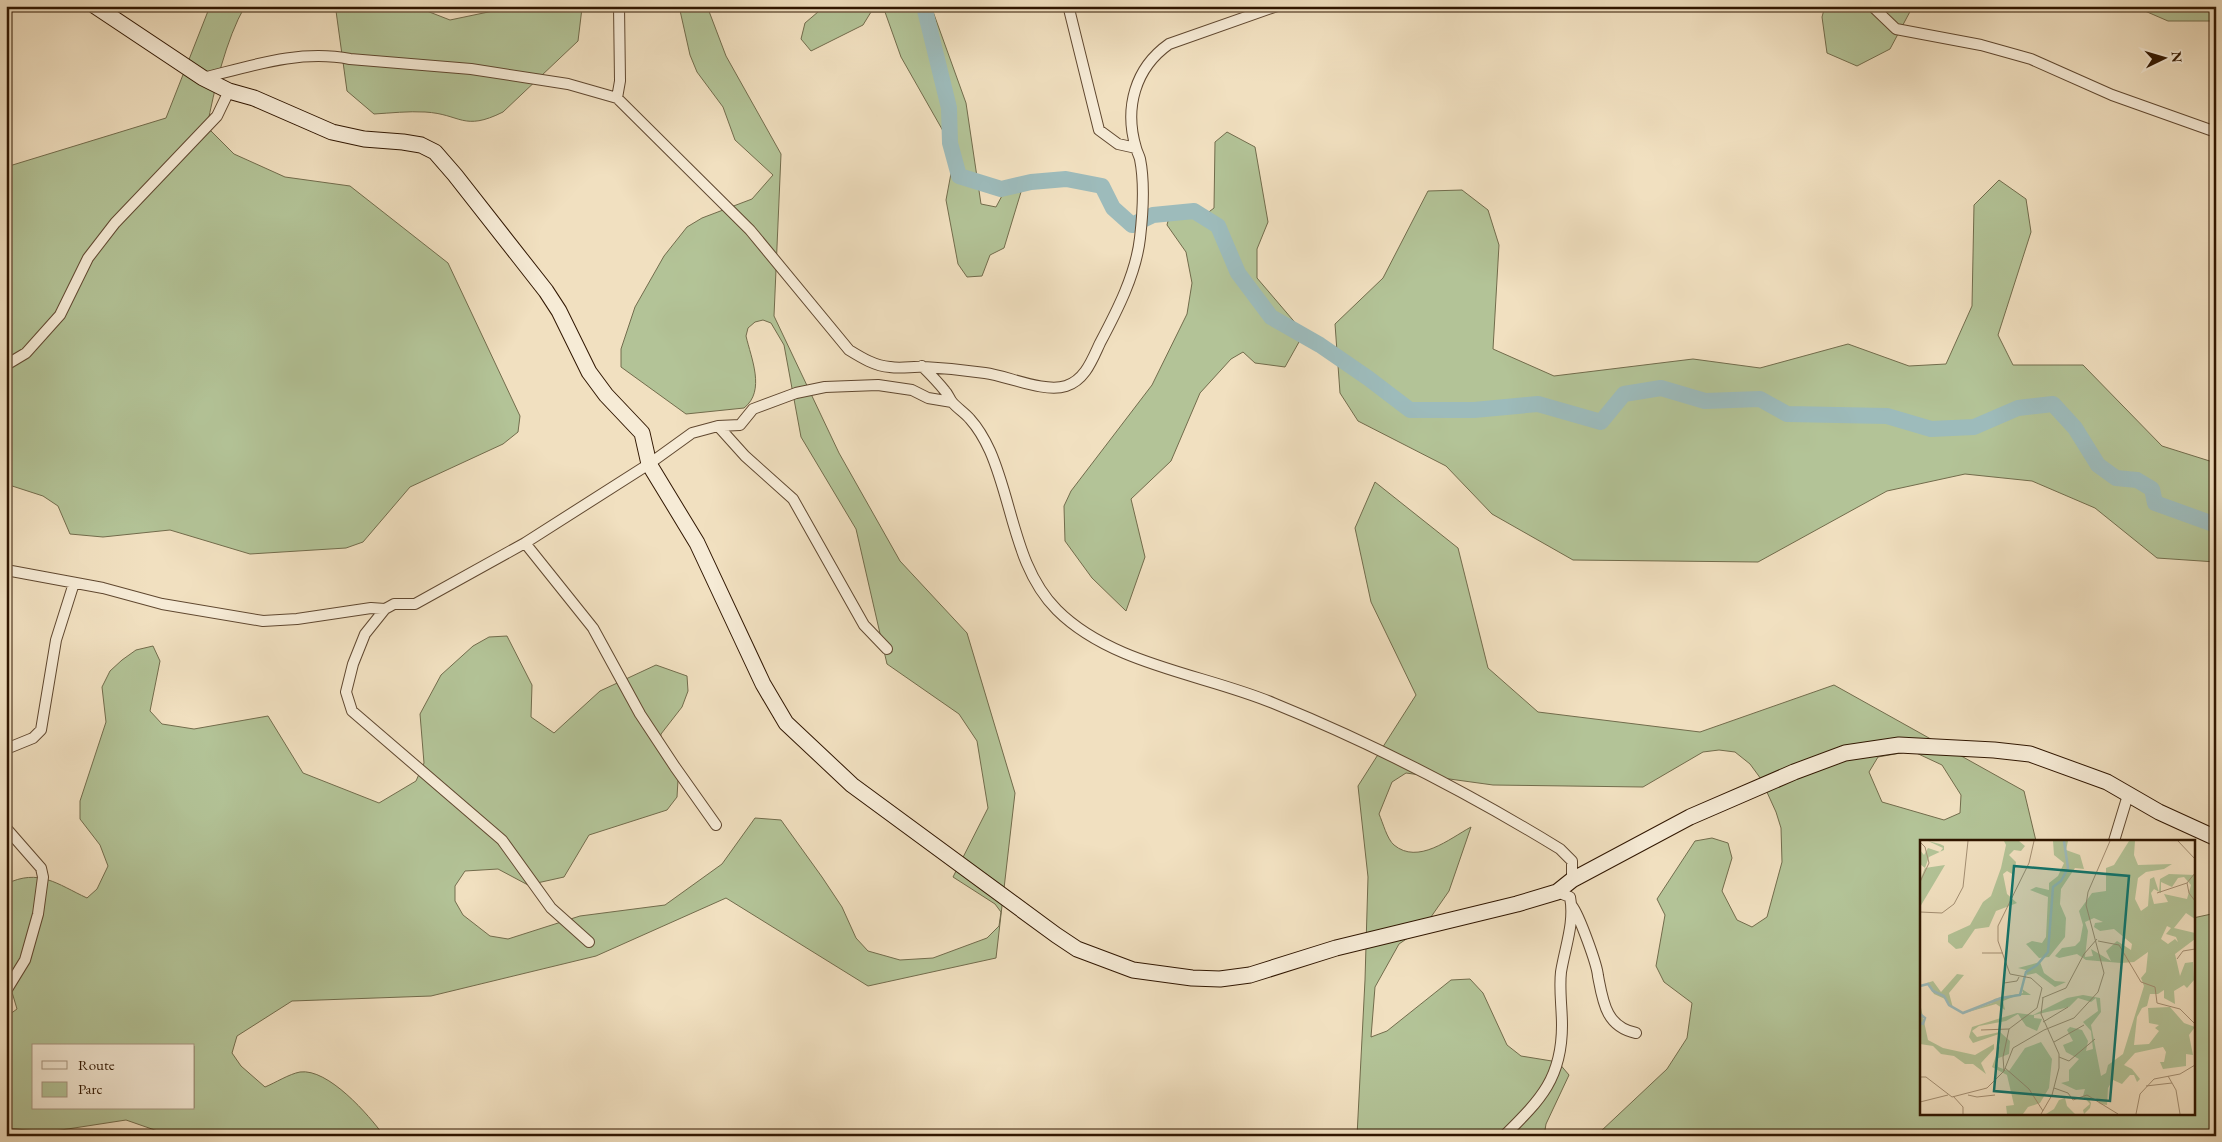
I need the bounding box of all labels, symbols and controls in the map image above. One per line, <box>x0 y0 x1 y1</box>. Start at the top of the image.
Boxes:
north arrow <box>2140 32 2190 82</box>
text: N <box>2167 50 2186 64</box>
inset map <box>1920 840 2194 1114</box>
legend <box>32 1044 195 1110</box>
text: Route <box>78 1055 115 1074</box>
text: Parc <box>78 1079 103 1098</box>

